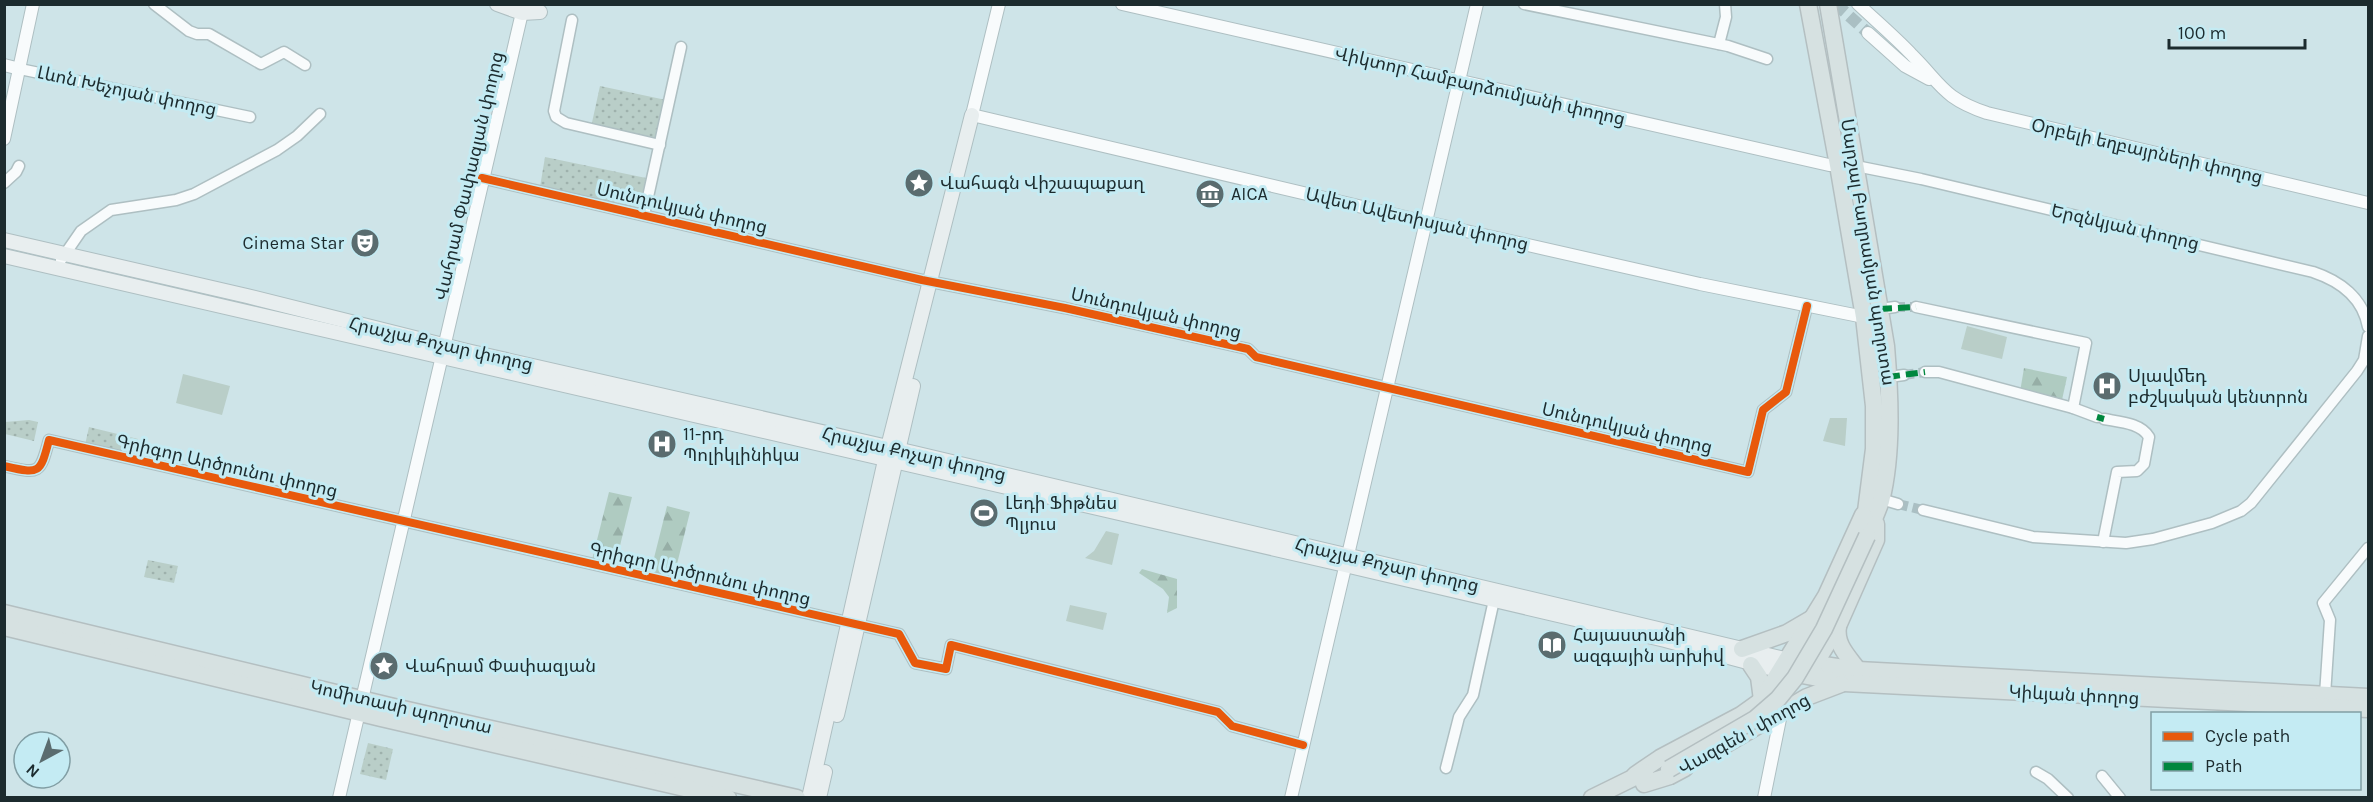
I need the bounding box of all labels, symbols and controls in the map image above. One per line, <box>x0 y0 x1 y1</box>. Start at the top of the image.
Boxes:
scale bar <box>2169 12 2306 50</box>
text: 100 m <box>2178 22 2226 44</box>
street label: Վիկտոր Համբարձումյանի փողոց <box>1333 42 1627 130</box>
street label: Վահրամ Փափազյան փողոց <box>430 49 508 303</box>
street label: Լևոն Խեչոյան փողոց <box>35 61 219 121</box>
street label: Օրբելի եղբայրների փողոց <box>2029 114 2265 188</box>
street label: Մարշալ Բաղրամյան պողոտա <box>1836 117 1900 387</box>
place icon: Վահագն Վիշապաքաղ <box>903 167 935 199</box>
place label: Վահագն Վիշապաքաղ <box>940 172 1145 194</box>
street label: Սունդուկյան փողոց <box>595 178 769 238</box>
museum icon: AICA <box>1194 178 1226 210</box>
place label: AICA <box>1231 183 1268 205</box>
street label: Ավետ Ավետիսյան փողոց <box>1303 183 1531 255</box>
street label: Երզնկյան փողոց <box>2049 199 2201 255</box>
theatre icon: Cinema Star <box>349 227 381 259</box>
place label: Cinema Star <box>242 232 344 254</box>
street label: Սունդուկյան փողոց <box>1069 283 1243 343</box>
street label: Հրաչյա Քոչար փողոց <box>347 312 535 376</box>
place label: Սլավմեդ բժշկական կենտրոն <box>2128 365 2308 408</box>
hospital icon: Սլավմեդ բժշկական կենտրոն <box>2091 370 2123 402</box>
street label: Սունդուկյան փողոց <box>1540 398 1714 458</box>
street label: Հրաչյա Քոչար փողոց <box>820 422 1008 486</box>
place label: 11-րդ Պոլիկլինիկա <box>683 423 800 466</box>
hospital icon: 11-րդ Պոլիկլինիկա <box>646 428 678 460</box>
street label: Գրիգոր Արծրունու փողոց <box>114 430 340 502</box>
place label: Լեդի Ֆիթնես Պլյուս <box>1005 492 1117 535</box>
sports icon: Լեդի Ֆիթնես Պլյուս <box>968 497 1000 529</box>
street label: Հրաչյա Քոչար փողոց <box>1293 533 1481 597</box>
street label: Գրիգոր Արծրունու փողոց <box>587 538 813 610</box>
place label: Հայաստանի ազգային արխիվ <box>1573 624 1725 667</box>
library icon: Հայաստանի ազգային արխիվ <box>1536 629 1568 661</box>
place icon: Վահրամ Փափազյան <box>368 650 400 682</box>
place label: Վահրամ Փափազյան <box>405 655 596 677</box>
street label: Կոմիտասի պողոտա <box>308 675 494 739</box>
street label: Կիևյան փողոց <box>2008 681 2140 709</box>
street label: Վազգեն I փողոց <box>1674 689 1814 779</box>
legend <box>2151 712 2361 790</box>
text: Cycle path <box>2205 725 2290 747</box>
north arrow <box>12 730 72 790</box>
text: Path <box>2205 755 2243 777</box>
text: N <box>22 760 43 782</box>

